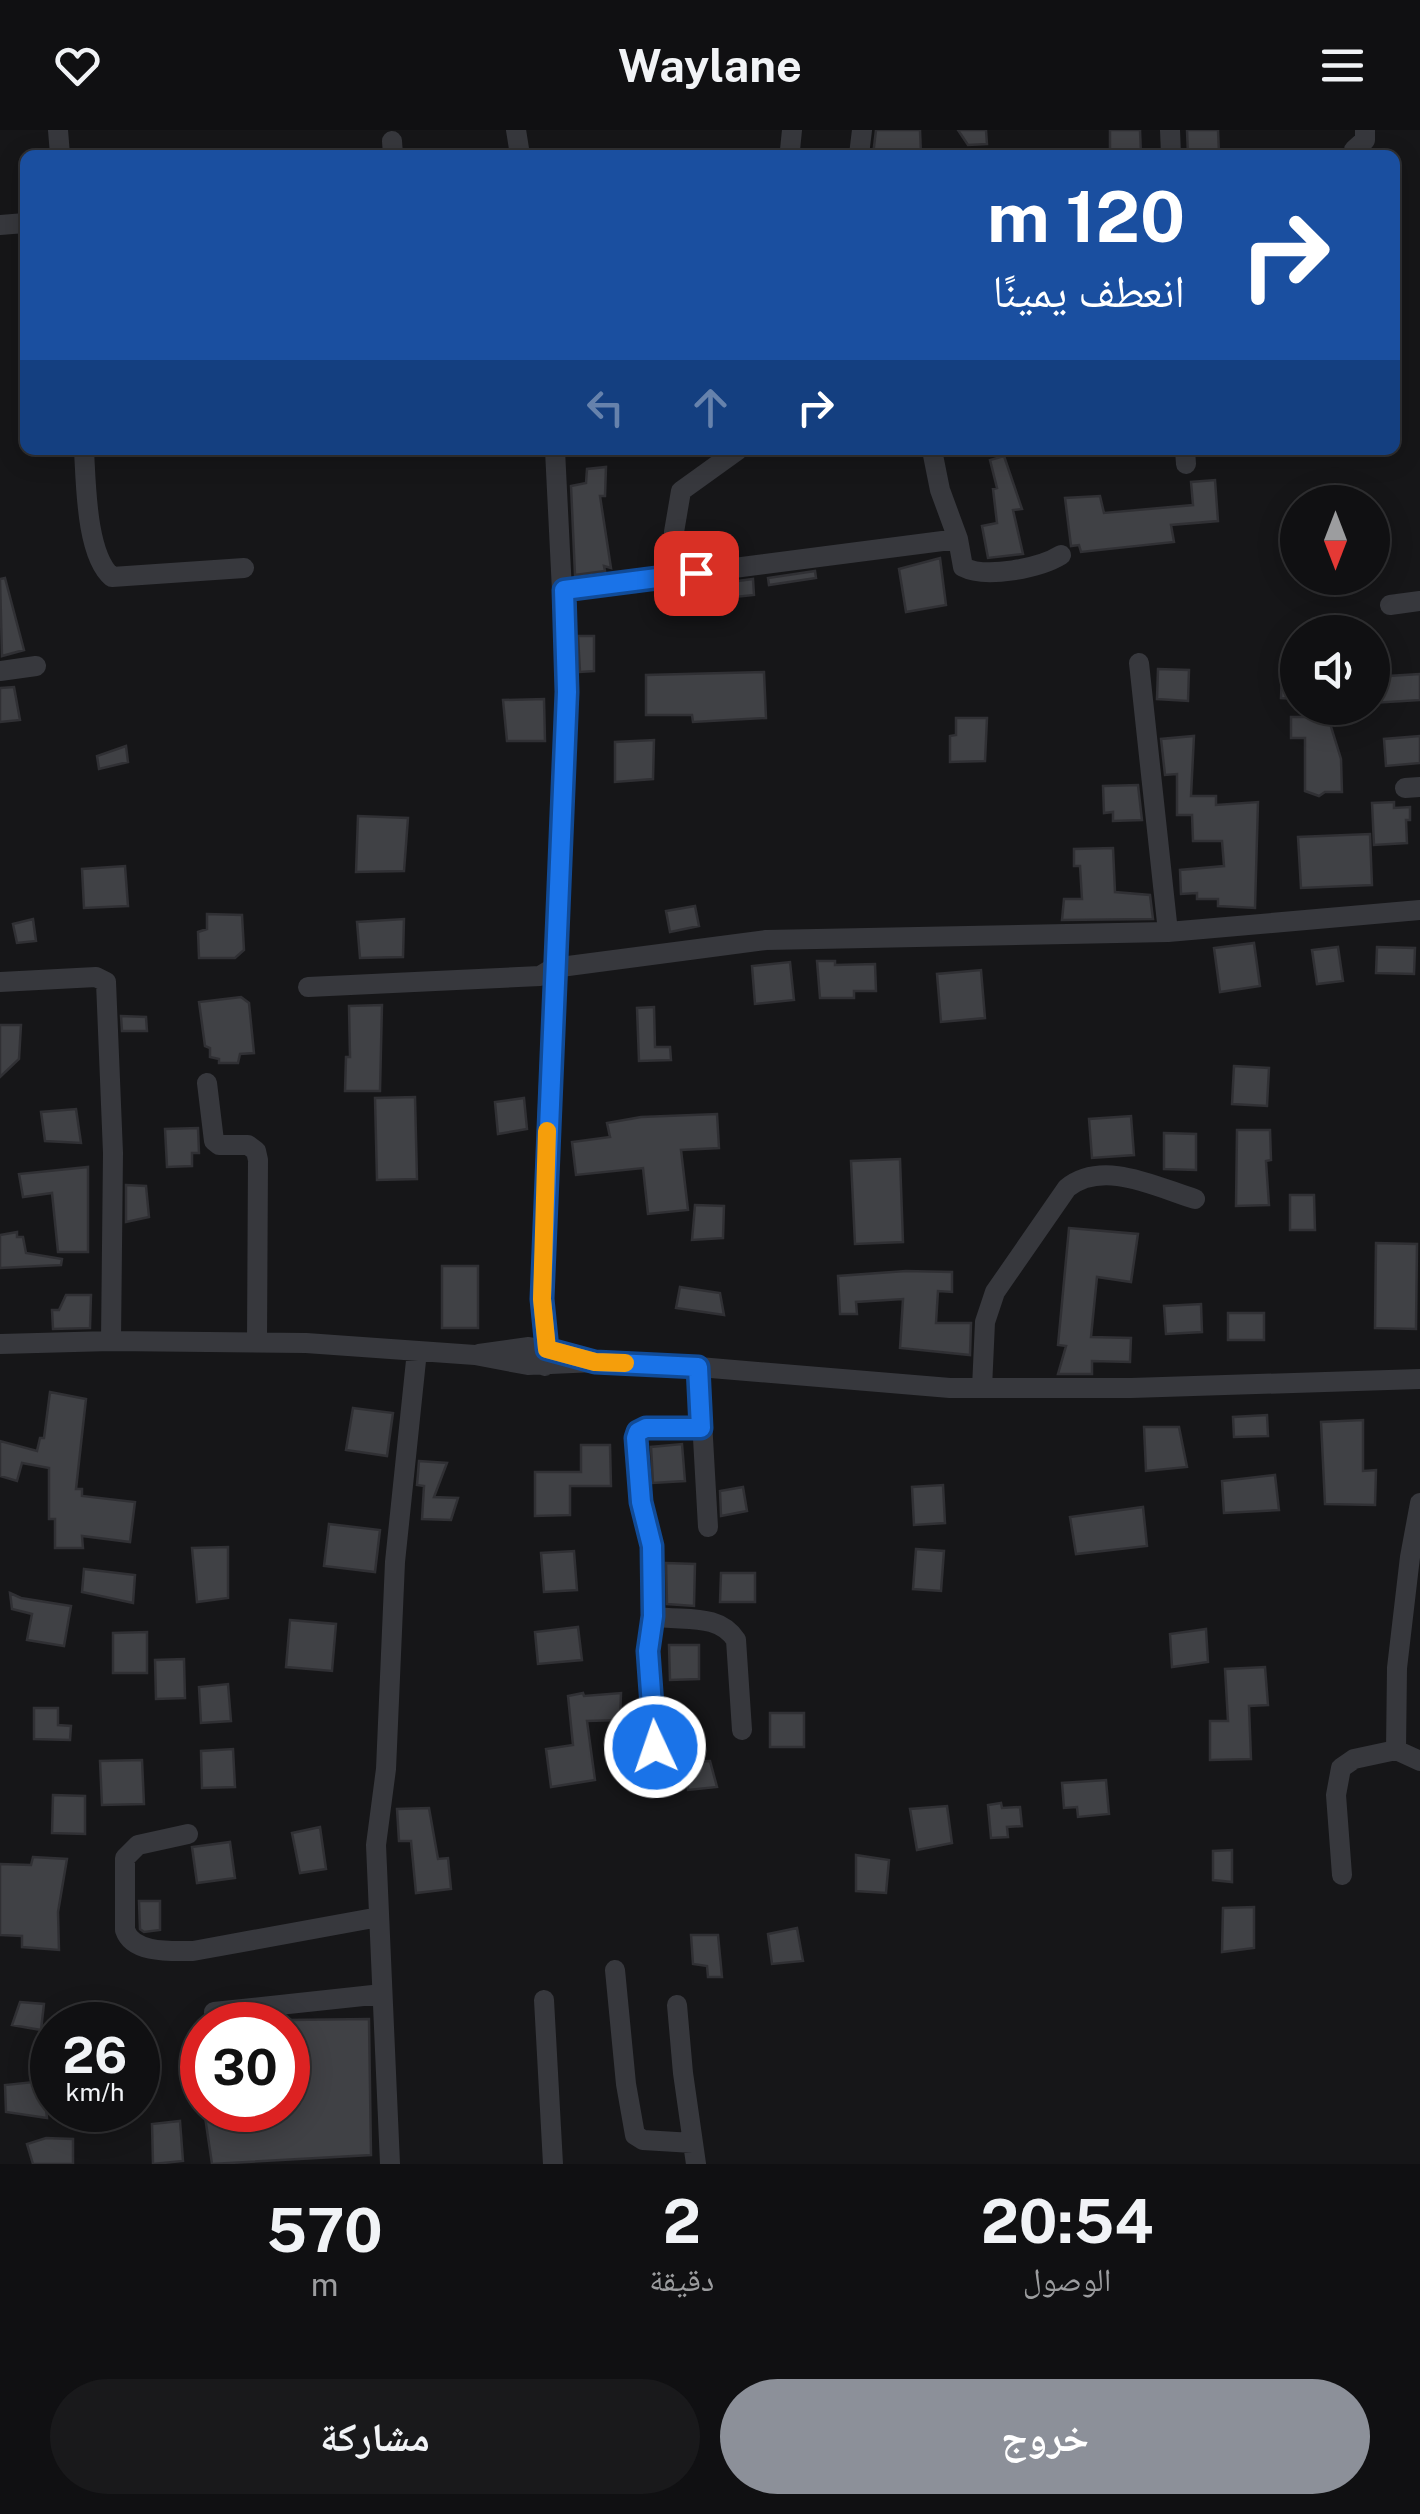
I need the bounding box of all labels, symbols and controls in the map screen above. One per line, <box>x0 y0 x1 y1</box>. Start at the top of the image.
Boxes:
icon: heart <box>50 38 105 93</box>
icon: menu <box>1315 38 1370 93</box>
text: Waylane <box>618 39 802 92</box>
text: 120 m <box>987 175 1185 258</box>
icon: right <box>1220 190 1350 320</box>
text: انعطف يمينًا <box>993 264 1185 317</box>
icon: left <box>578 380 633 435</box>
icon: ahead <box>683 380 738 435</box>
icon: right <box>788 380 843 435</box>
north arrow <box>1280 485 1390 595</box>
map controls <box>1280 485 1390 725</box>
pin <box>654 531 739 616</box>
icon: arrive <box>669 546 724 601</box>
button: sound <box>1280 615 1390 725</box>
position arrow <box>603 1695 707 1799</box>
speed limit sign: 30 <box>180 2002 310 2132</box>
text: 26 <box>63 2025 127 2084</box>
text: km/h <box>66 2077 124 2107</box>
text: 2 <box>663 2186 701 2257</box>
text: 20:54 <box>981 2186 1154 2257</box>
text: 570 <box>267 2195 383 2266</box>
text: دقيقة <box>649 2261 714 2298</box>
text: الوصول <box>1023 2261 1111 2298</box>
text: m <box>311 2266 338 2303</box>
button: مشاركة <box>50 2379 700 2494</box>
button: خروج <box>720 2379 1370 2494</box>

